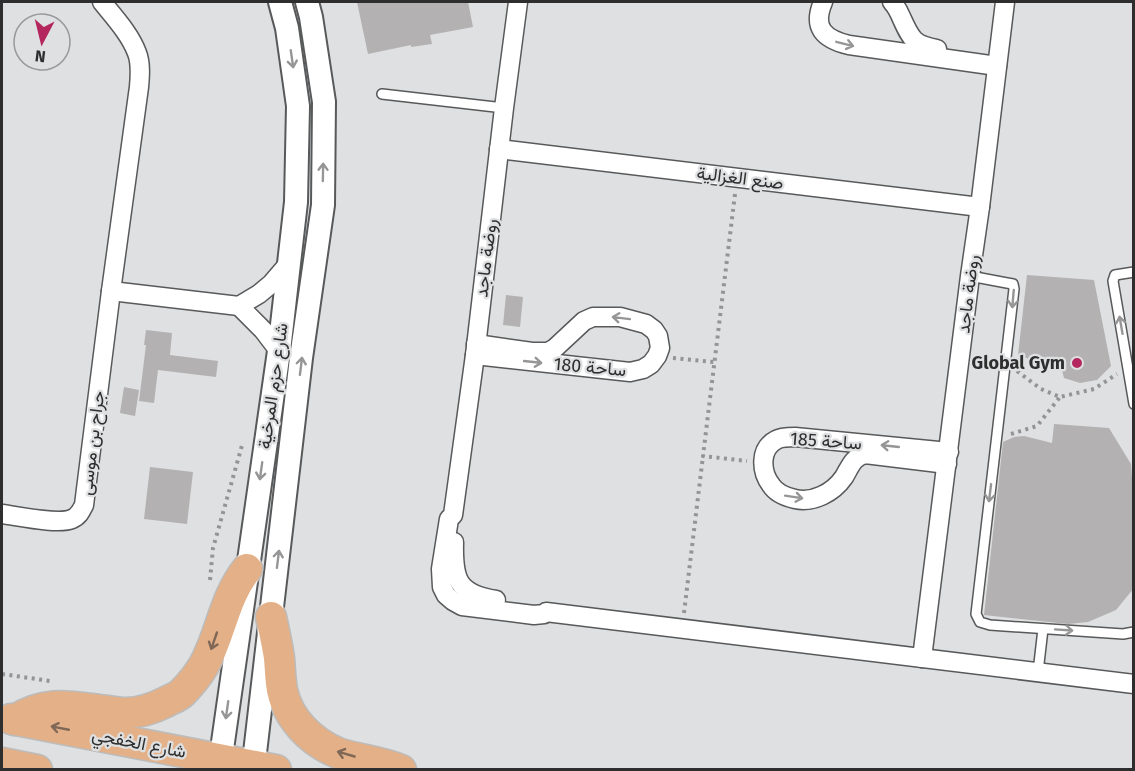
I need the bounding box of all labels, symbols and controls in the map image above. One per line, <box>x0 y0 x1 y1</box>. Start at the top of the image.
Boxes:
north arrow <box>12 12 72 72</box>
one-way arrow <box>835 38 854 50</box>
text: N <box>34 46 47 66</box>
one-way arrow <box>286 48 297 68</box>
street label: صنع الغزالية <box>695 162 785 195</box>
one-way arrow <box>317 163 329 183</box>
street label: روضة ماجد <box>470 217 502 299</box>
street label: روضة ماجد <box>952 253 984 335</box>
one-way arrow <box>1007 289 1018 309</box>
one-way arrow <box>611 312 631 323</box>
one-way arrow <box>1115 316 1126 335</box>
street label: شارع حزم المرخية <box>253 321 294 451</box>
place label: Global Gym <box>972 352 1065 374</box>
street label: ساحة 180 <box>553 353 627 381</box>
one-way arrow <box>295 356 306 376</box>
one-way arrow <box>523 356 543 367</box>
marker: Global Gym <box>1070 356 1084 370</box>
street label: جراح بن موسى <box>75 389 110 497</box>
street label: ساحة 185 <box>789 428 863 454</box>
one-way arrow <box>881 440 901 451</box>
one-way arrow <box>256 461 267 480</box>
one-way arrow <box>984 482 995 502</box>
one-way arrow <box>784 492 804 503</box>
one-way arrow <box>273 550 284 570</box>
one-way arrow <box>1054 625 1074 636</box>
one-way arrow <box>207 631 218 649</box>
one-way arrow <box>221 700 232 719</box>
one-way arrow <box>51 722 70 733</box>
street label: شارع الخفجي <box>89 723 188 767</box>
one-way arrow <box>337 748 356 759</box>

